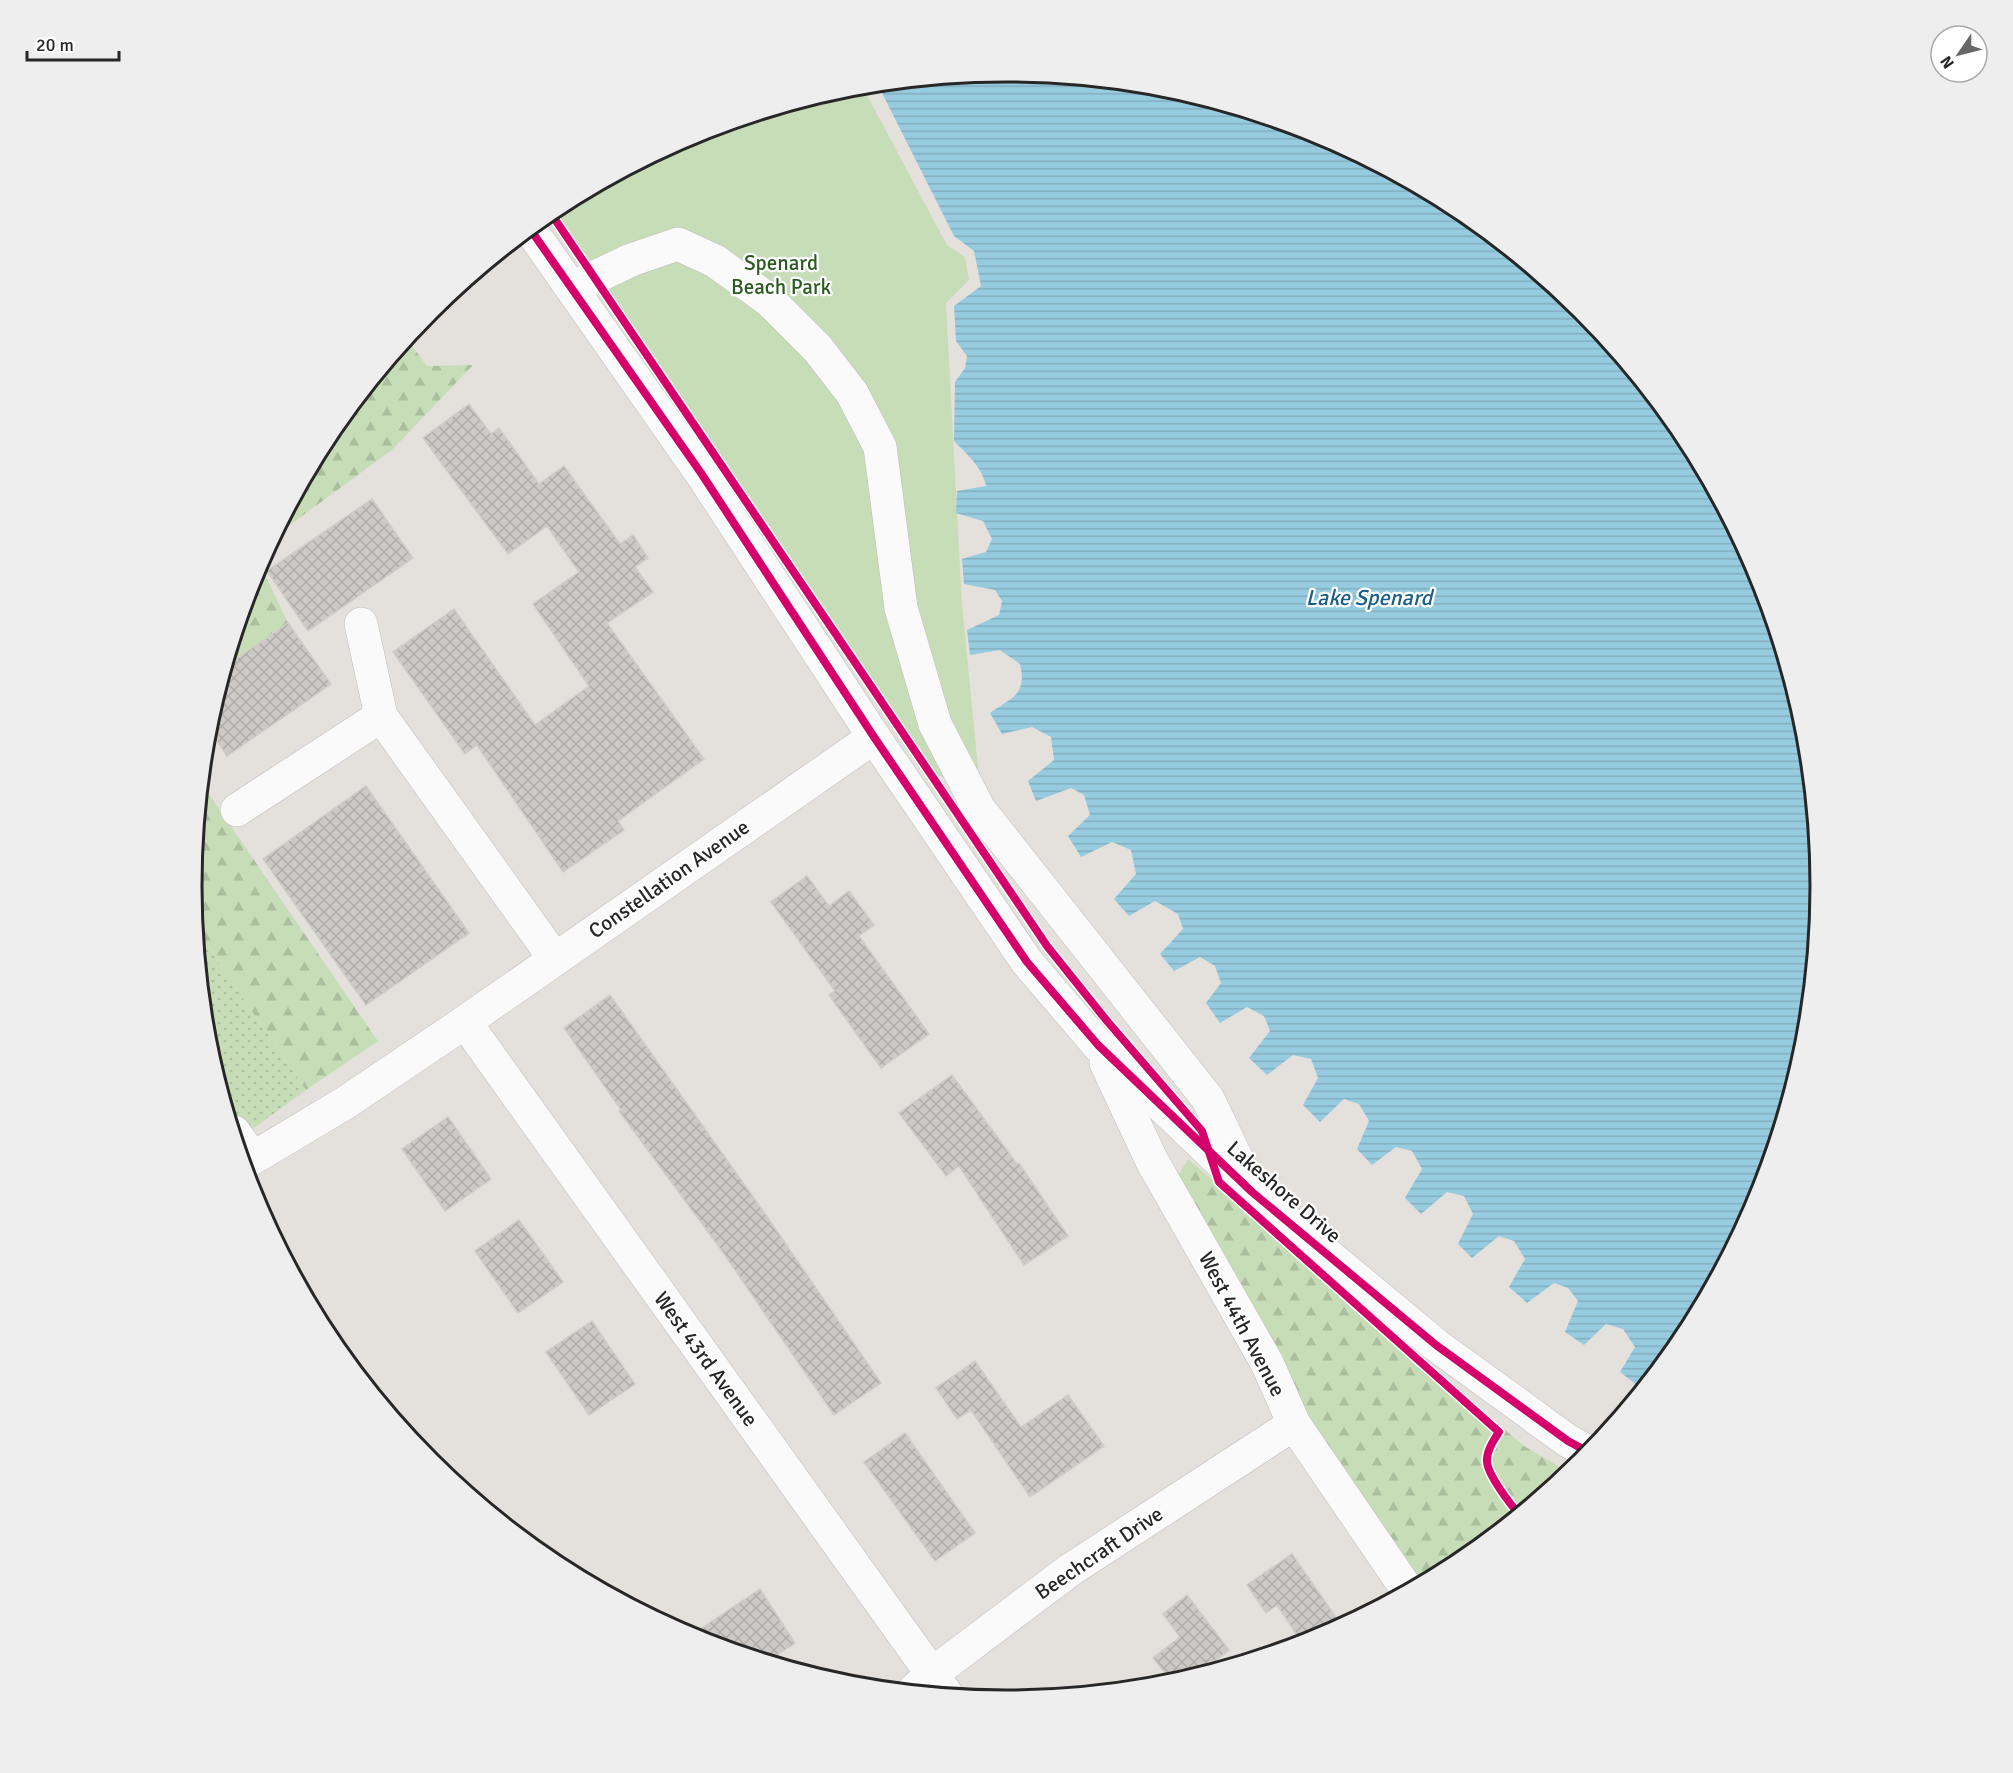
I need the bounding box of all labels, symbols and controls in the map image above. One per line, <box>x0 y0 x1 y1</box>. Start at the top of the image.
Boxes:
scale bar <box>27 24 118 62</box>
north arrow <box>1929 24 1989 84</box>
text: 20 m <box>36 34 74 56</box>
text: N <box>1936 52 1959 72</box>
park label: Spenard Beach Park <box>731 250 832 300</box>
water label: Lake Spenard <box>1306 584 1435 611</box>
street label: Constellation Avenue <box>584 814 754 944</box>
street label: Lakeshore Drive <box>1222 1135 1346 1249</box>
street label: West 44th Avenue <box>1193 1247 1291 1401</box>
street label: West 43rd Avenue <box>648 1286 764 1432</box>
street label: Beechcraft Drive <box>1030 1501 1168 1605</box>

